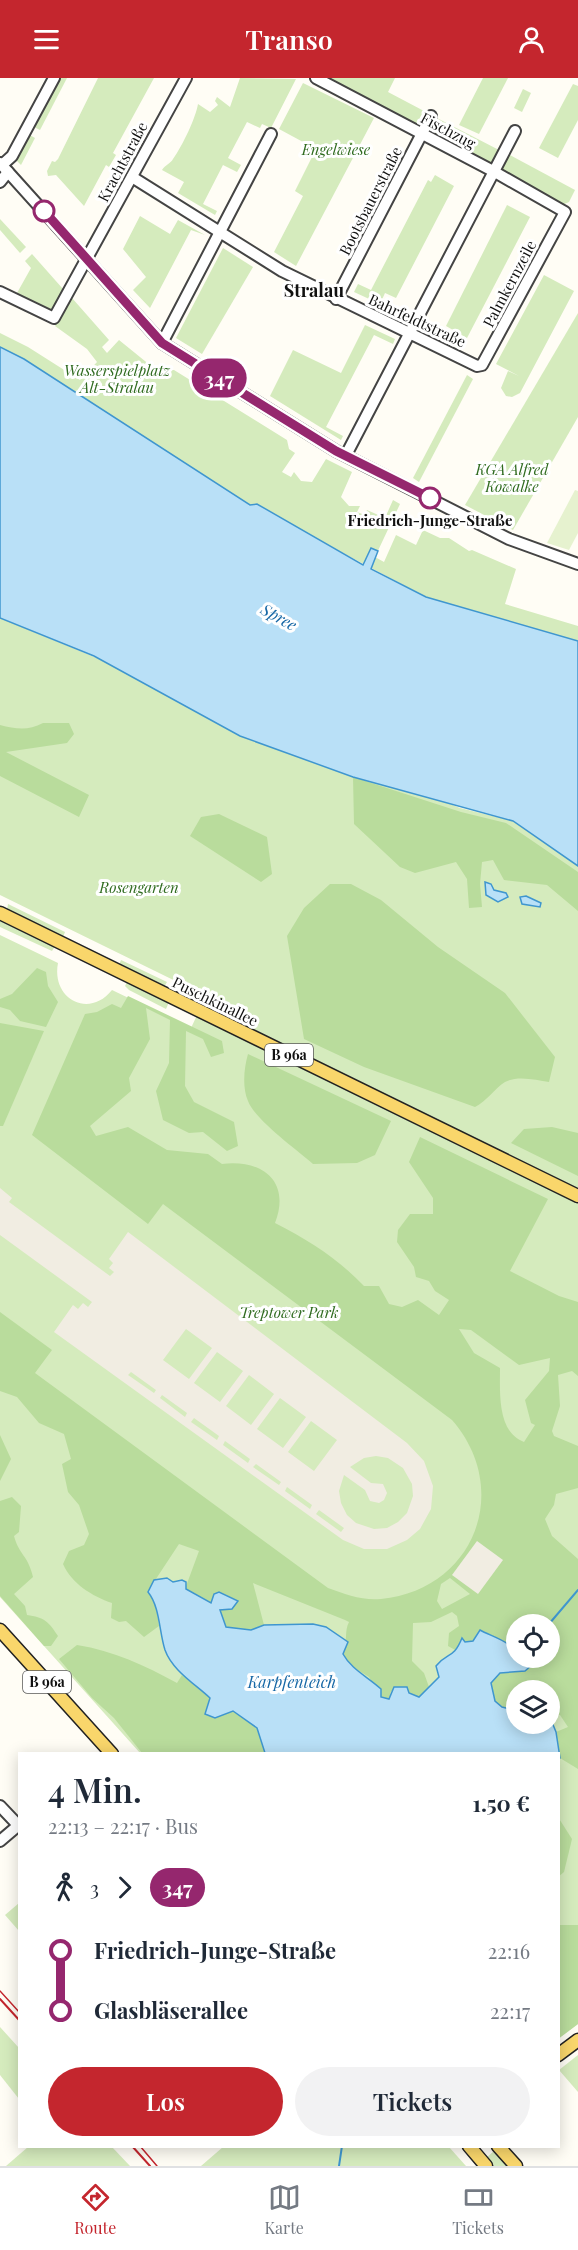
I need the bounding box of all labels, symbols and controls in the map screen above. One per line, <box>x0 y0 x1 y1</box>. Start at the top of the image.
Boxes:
text: Transo <box>245 21 333 57</box>
icon: menu <box>30 23 63 56</box>
icon: person <box>515 23 548 56</box>
street label: Fischzug <box>417 107 480 153</box>
street label: Krachtstraße <box>93 118 152 205</box>
park label: Engelwiese <box>301 139 371 159</box>
street label: Bootsbauerstraße <box>334 143 406 258</box>
unlabelled marker <box>33 200 55 222</box>
street label: Palmkernzeile <box>478 237 540 330</box>
district label: Stralau <box>284 278 344 302</box>
street label: Bahrfeldtstraße <box>366 289 469 351</box>
line badge: 347 <box>184 358 254 398</box>
park label: Wasserspielplatz Alt-Stralau <box>64 360 171 397</box>
text: 347 <box>204 364 234 392</box>
park label: KGA Alfred Kowalke <box>475 459 549 496</box>
marker: Friedrich-Junge-Straße <box>419 487 441 509</box>
place label: Friedrich-Junge-Straße <box>348 510 513 530</box>
water label: Spree <box>257 598 301 635</box>
park label: Rosengarten <box>98 877 179 897</box>
street label: Puschkinallee <box>169 972 262 1030</box>
road number: B 96a <box>265 1044 313 1066</box>
park label: Treptower Park <box>239 1302 339 1322</box>
map controls <box>506 1614 560 1734</box>
button: locate <box>506 1614 560 1668</box>
road number: B 96a <box>23 1671 71 1693</box>
water label: Karpfenteich <box>247 1671 336 1692</box>
button: layers <box>506 1680 560 1734</box>
text: 4 Min. <box>48 1767 142 1811</box>
text: 1.50 € <box>472 1788 530 1818</box>
text: 22:13 – 22:17 · Bus <box>48 1812 198 1839</box>
icon: walk <box>48 1871 81 1904</box>
icon: forward <box>108 1871 141 1904</box>
text: 347 <box>162 1873 193 1901</box>
text: 3 <box>90 1874 99 1901</box>
text: Friedrich-Junge-Straße <box>94 1935 336 1965</box>
text: 22:16 <box>488 1937 530 1964</box>
text: Glasbläserallee <box>94 1995 248 2025</box>
text: 22:17 <box>490 1997 530 2024</box>
button: Los <box>48 2067 283 2136</box>
button: Tickets <box>295 2067 530 2136</box>
tab: Route <box>74 2181 116 2238</box>
tab: Karte <box>265 2181 304 2238</box>
tab: Tickets <box>452 2181 504 2238</box>

